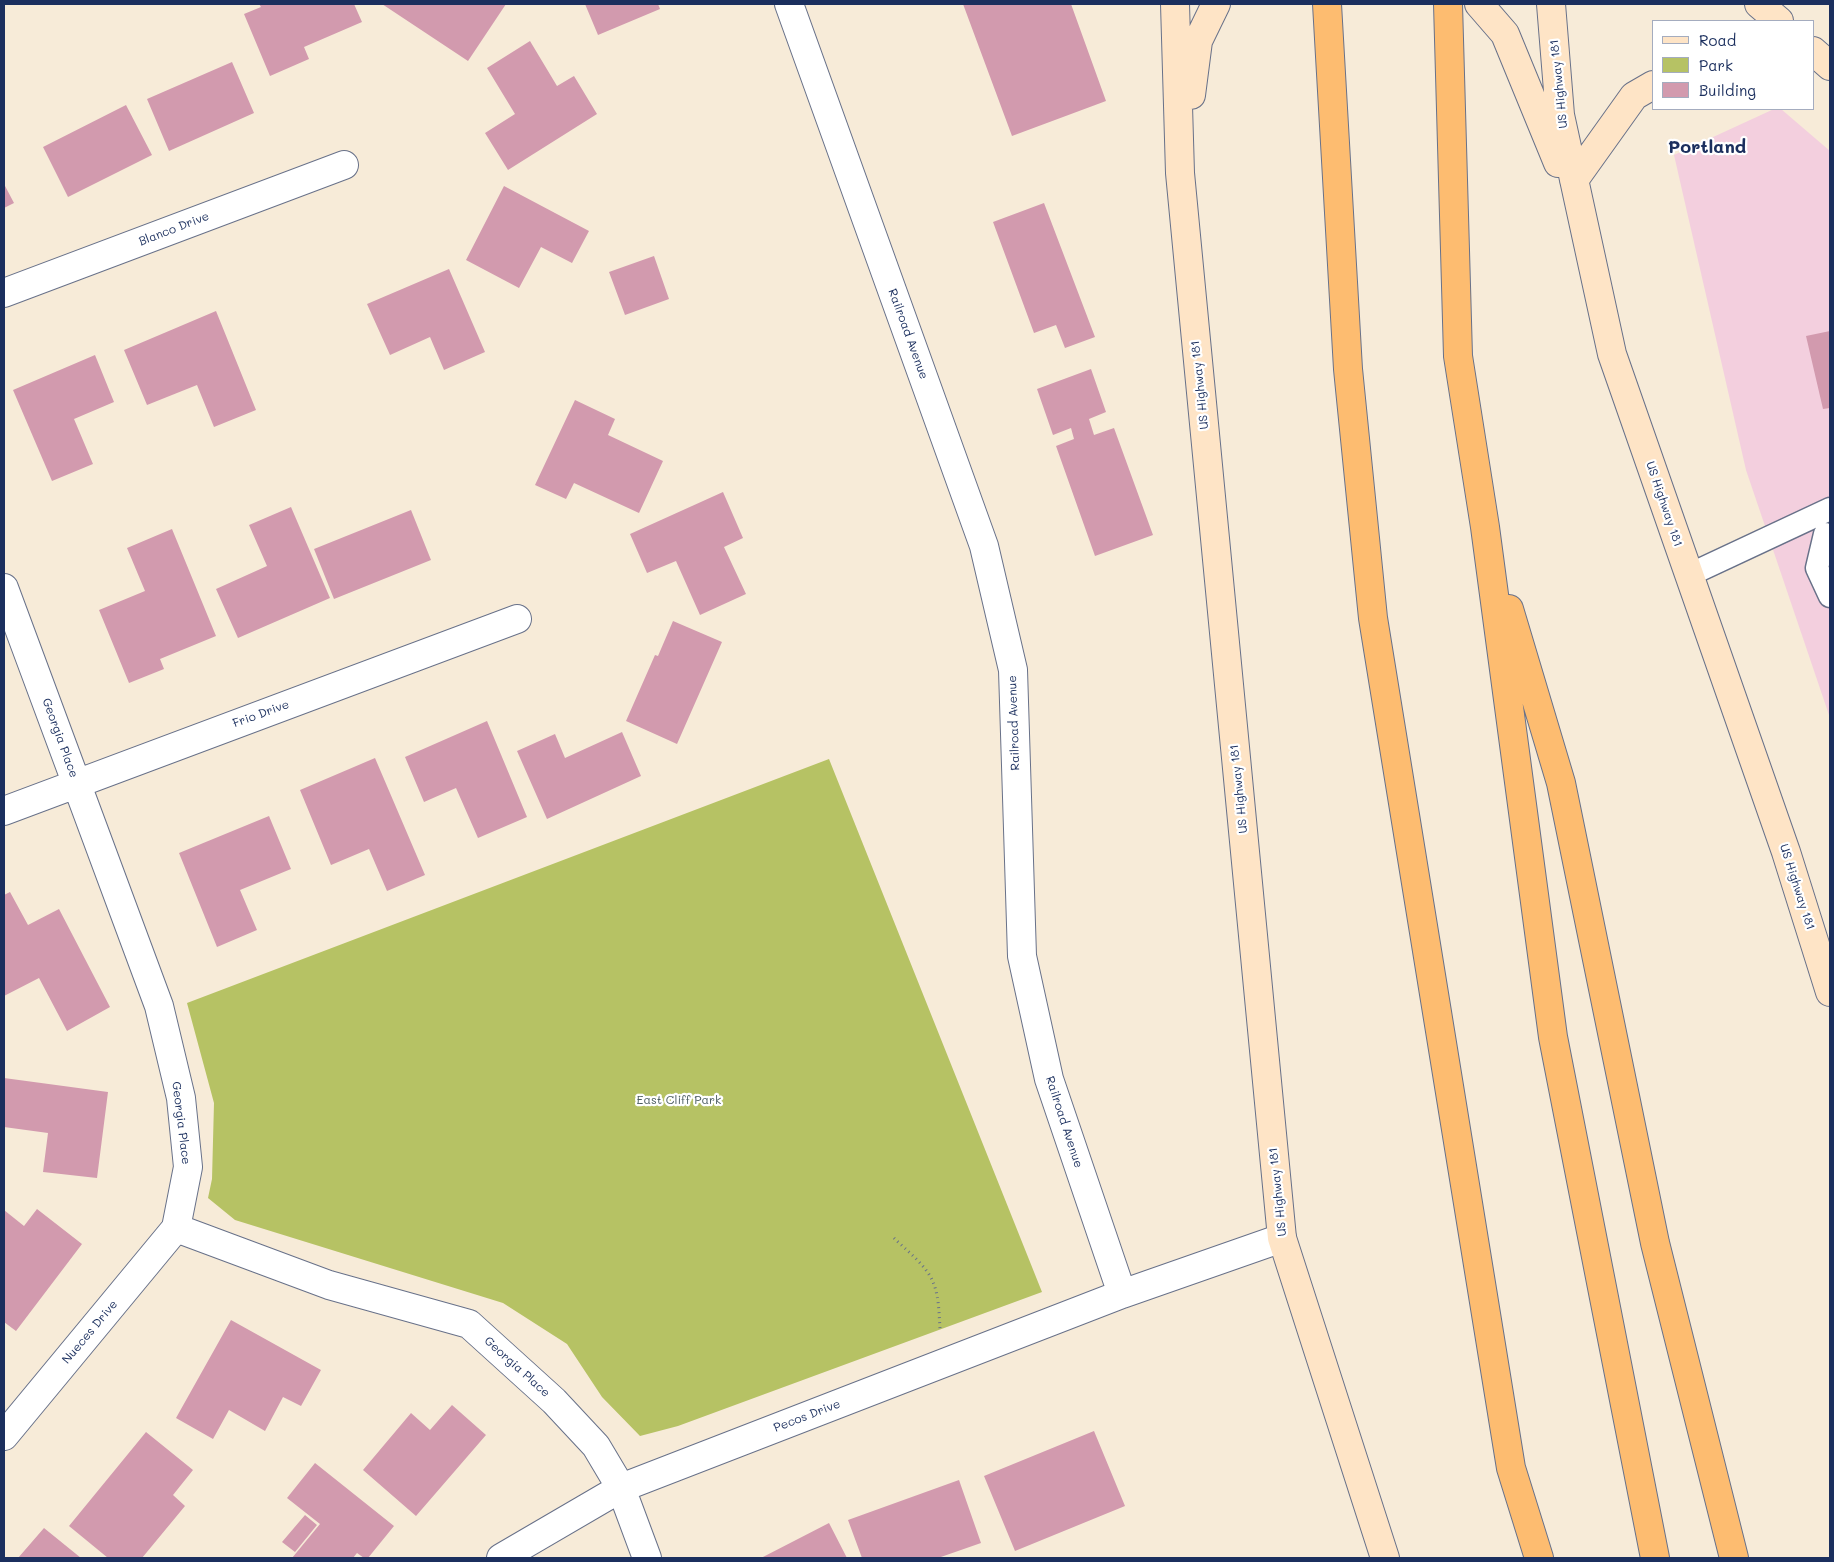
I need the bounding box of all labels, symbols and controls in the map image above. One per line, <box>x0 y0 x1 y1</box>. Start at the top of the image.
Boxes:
legend <box>1652 20 1814 110</box>
text: Road <box>1699 30 1736 50</box>
street label: US Highway 181 <box>1547 39 1571 129</box>
text: Park <box>1699 55 1733 75</box>
text: Building <box>1699 80 1756 100</box>
district label: Portland <box>1668 136 1746 158</box>
street label: Blanco Drive <box>137 209 211 249</box>
street label: Railroad Avenue <box>885 287 931 381</box>
street label: US Highway 181 <box>1188 340 1212 430</box>
street label: US Highway 181 <box>1643 459 1685 549</box>
street label: Railroad Avenue <box>1005 675 1023 771</box>
street label: Georgia Place <box>39 696 81 780</box>
street label: Frio Drive <box>231 697 291 731</box>
street label: US Highway 181 <box>1227 744 1251 834</box>
street label: US Highway 181 <box>1776 842 1818 932</box>
street label: Railroad Avenue <box>1042 1074 1086 1170</box>
street label: Georgia Place <box>169 1081 193 1165</box>
park label: East Cliff Park <box>637 1093 721 1107</box>
street label: US Highway 181 <box>1266 1147 1290 1237</box>
street label: Nueces Drive <box>59 1297 121 1367</box>
street label: Georgia Place <box>481 1334 553 1400</box>
street label: Pecos Drive <box>772 1397 842 1435</box>

